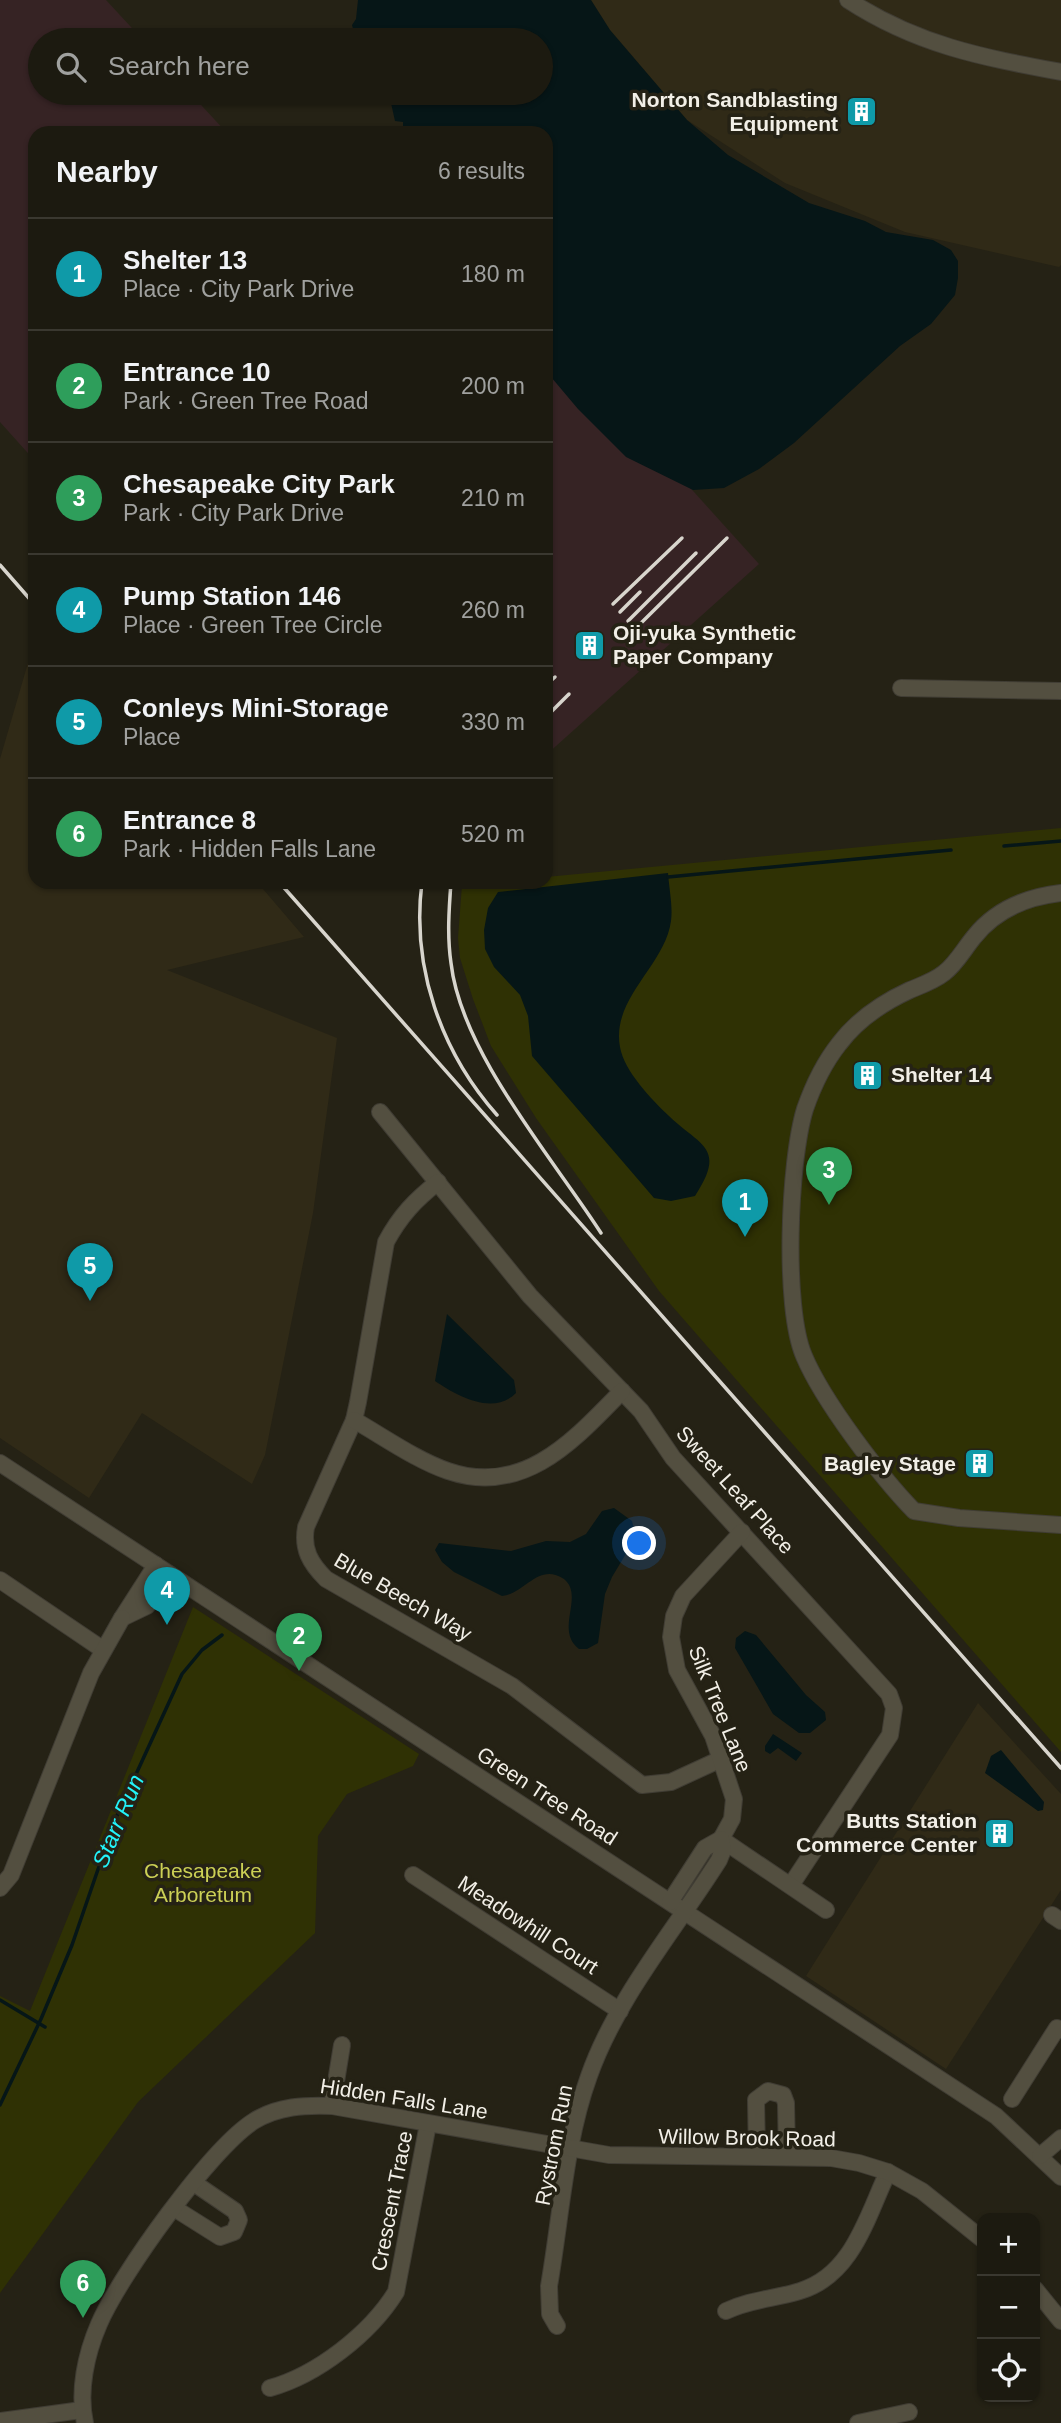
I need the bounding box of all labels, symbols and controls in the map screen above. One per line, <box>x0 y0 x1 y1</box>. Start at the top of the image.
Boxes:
search box <box>28 28 553 105</box>
icon: search <box>52 48 90 86</box>
text: Search here <box>108 51 250 81</box>
place label: Norton Sandblasting Equipment <box>632 88 838 135</box>
building icon: Norton Sandblasting Equipment <box>844 95 878 129</box>
text: Nearby <box>56 155 158 188</box>
text: 6 results <box>438 158 525 184</box>
text: Shelter 13 <box>123 245 247 275</box>
text: 1 <box>73 261 85 287</box>
text: 180 m <box>461 261 525 287</box>
text: Place · City Park Drive <box>123 276 354 302</box>
text: Entrance 10 <box>123 357 270 387</box>
text: 2 <box>73 373 85 399</box>
text: 200 m <box>461 373 525 399</box>
text: Park · Green Tree Road <box>123 388 368 414</box>
text: Chesapeake City Park <box>123 469 395 499</box>
text: 3 <box>73 485 85 511</box>
text: 210 m <box>461 485 525 511</box>
text: Park · City Park Drive <box>123 500 344 526</box>
text: Pump Station 146 <box>123 581 341 611</box>
text: 4 <box>73 597 85 623</box>
text: 260 m <box>461 597 525 623</box>
text: Place · Green Tree Circle <box>123 612 382 638</box>
place label: Oji-yuka Synthetic Paper Company <box>613 621 797 668</box>
building icon: Oji-yuka Synthetic Paper Company <box>573 628 607 662</box>
text: Conleys Mini-Storage <box>123 693 389 723</box>
text: 5 <box>73 709 85 735</box>
text: 330 m <box>461 709 525 735</box>
text: Place <box>123 724 181 750</box>
text: Entrance 8 <box>123 805 256 835</box>
text: 6 <box>73 821 85 847</box>
text: 520 m <box>461 821 525 847</box>
text: Park · Hidden Falls Lane <box>123 836 376 862</box>
building icon: Shelter 14 <box>851 1058 885 1092</box>
place label: Shelter 14 <box>891 1063 992 1086</box>
pin: 3 <box>806 1147 852 1205</box>
pin: 1 <box>722 1179 768 1237</box>
pin: 5 <box>67 1243 113 1301</box>
street label: Sweet Leaf Place <box>672 1421 799 1558</box>
building icon: Bagley Stage <box>962 1447 996 1481</box>
place label: Bagley Stage <box>824 1452 956 1475</box>
your location <box>622 1526 656 1560</box>
street label: Blue Beech Way <box>331 1548 476 1645</box>
pin: 4 <box>144 1567 190 1625</box>
pin: 2 <box>276 1613 322 1671</box>
street label: Silk Tree Lane <box>685 1642 756 1775</box>
street label: Green Tree Road <box>473 1742 622 1849</box>
water label: Starr Run <box>87 1771 149 1871</box>
place label: Butts Station Commerce Center <box>796 1809 977 1856</box>
building icon: Butts Station Commerce Center <box>983 1816 1017 1850</box>
park label: Chesapeake Arboretum <box>144 1859 262 1906</box>
street label: Meadowhill Court <box>454 1871 603 1978</box>
street label: Hidden Falls Lane <box>319 2074 489 2123</box>
street label: Rystrom Run <box>531 2083 576 2207</box>
street label: Willow Brook Road <box>658 2124 836 2151</box>
street label: Crescent Trace <box>367 2129 416 2273</box>
map controls <box>977 2213 1040 2402</box>
button: + <box>977 2213 1040 2276</box>
pin: 6 <box>60 2260 106 2318</box>
button: − <box>977 2276 1040 2339</box>
button: locate <box>977 2339 1040 2402</box>

